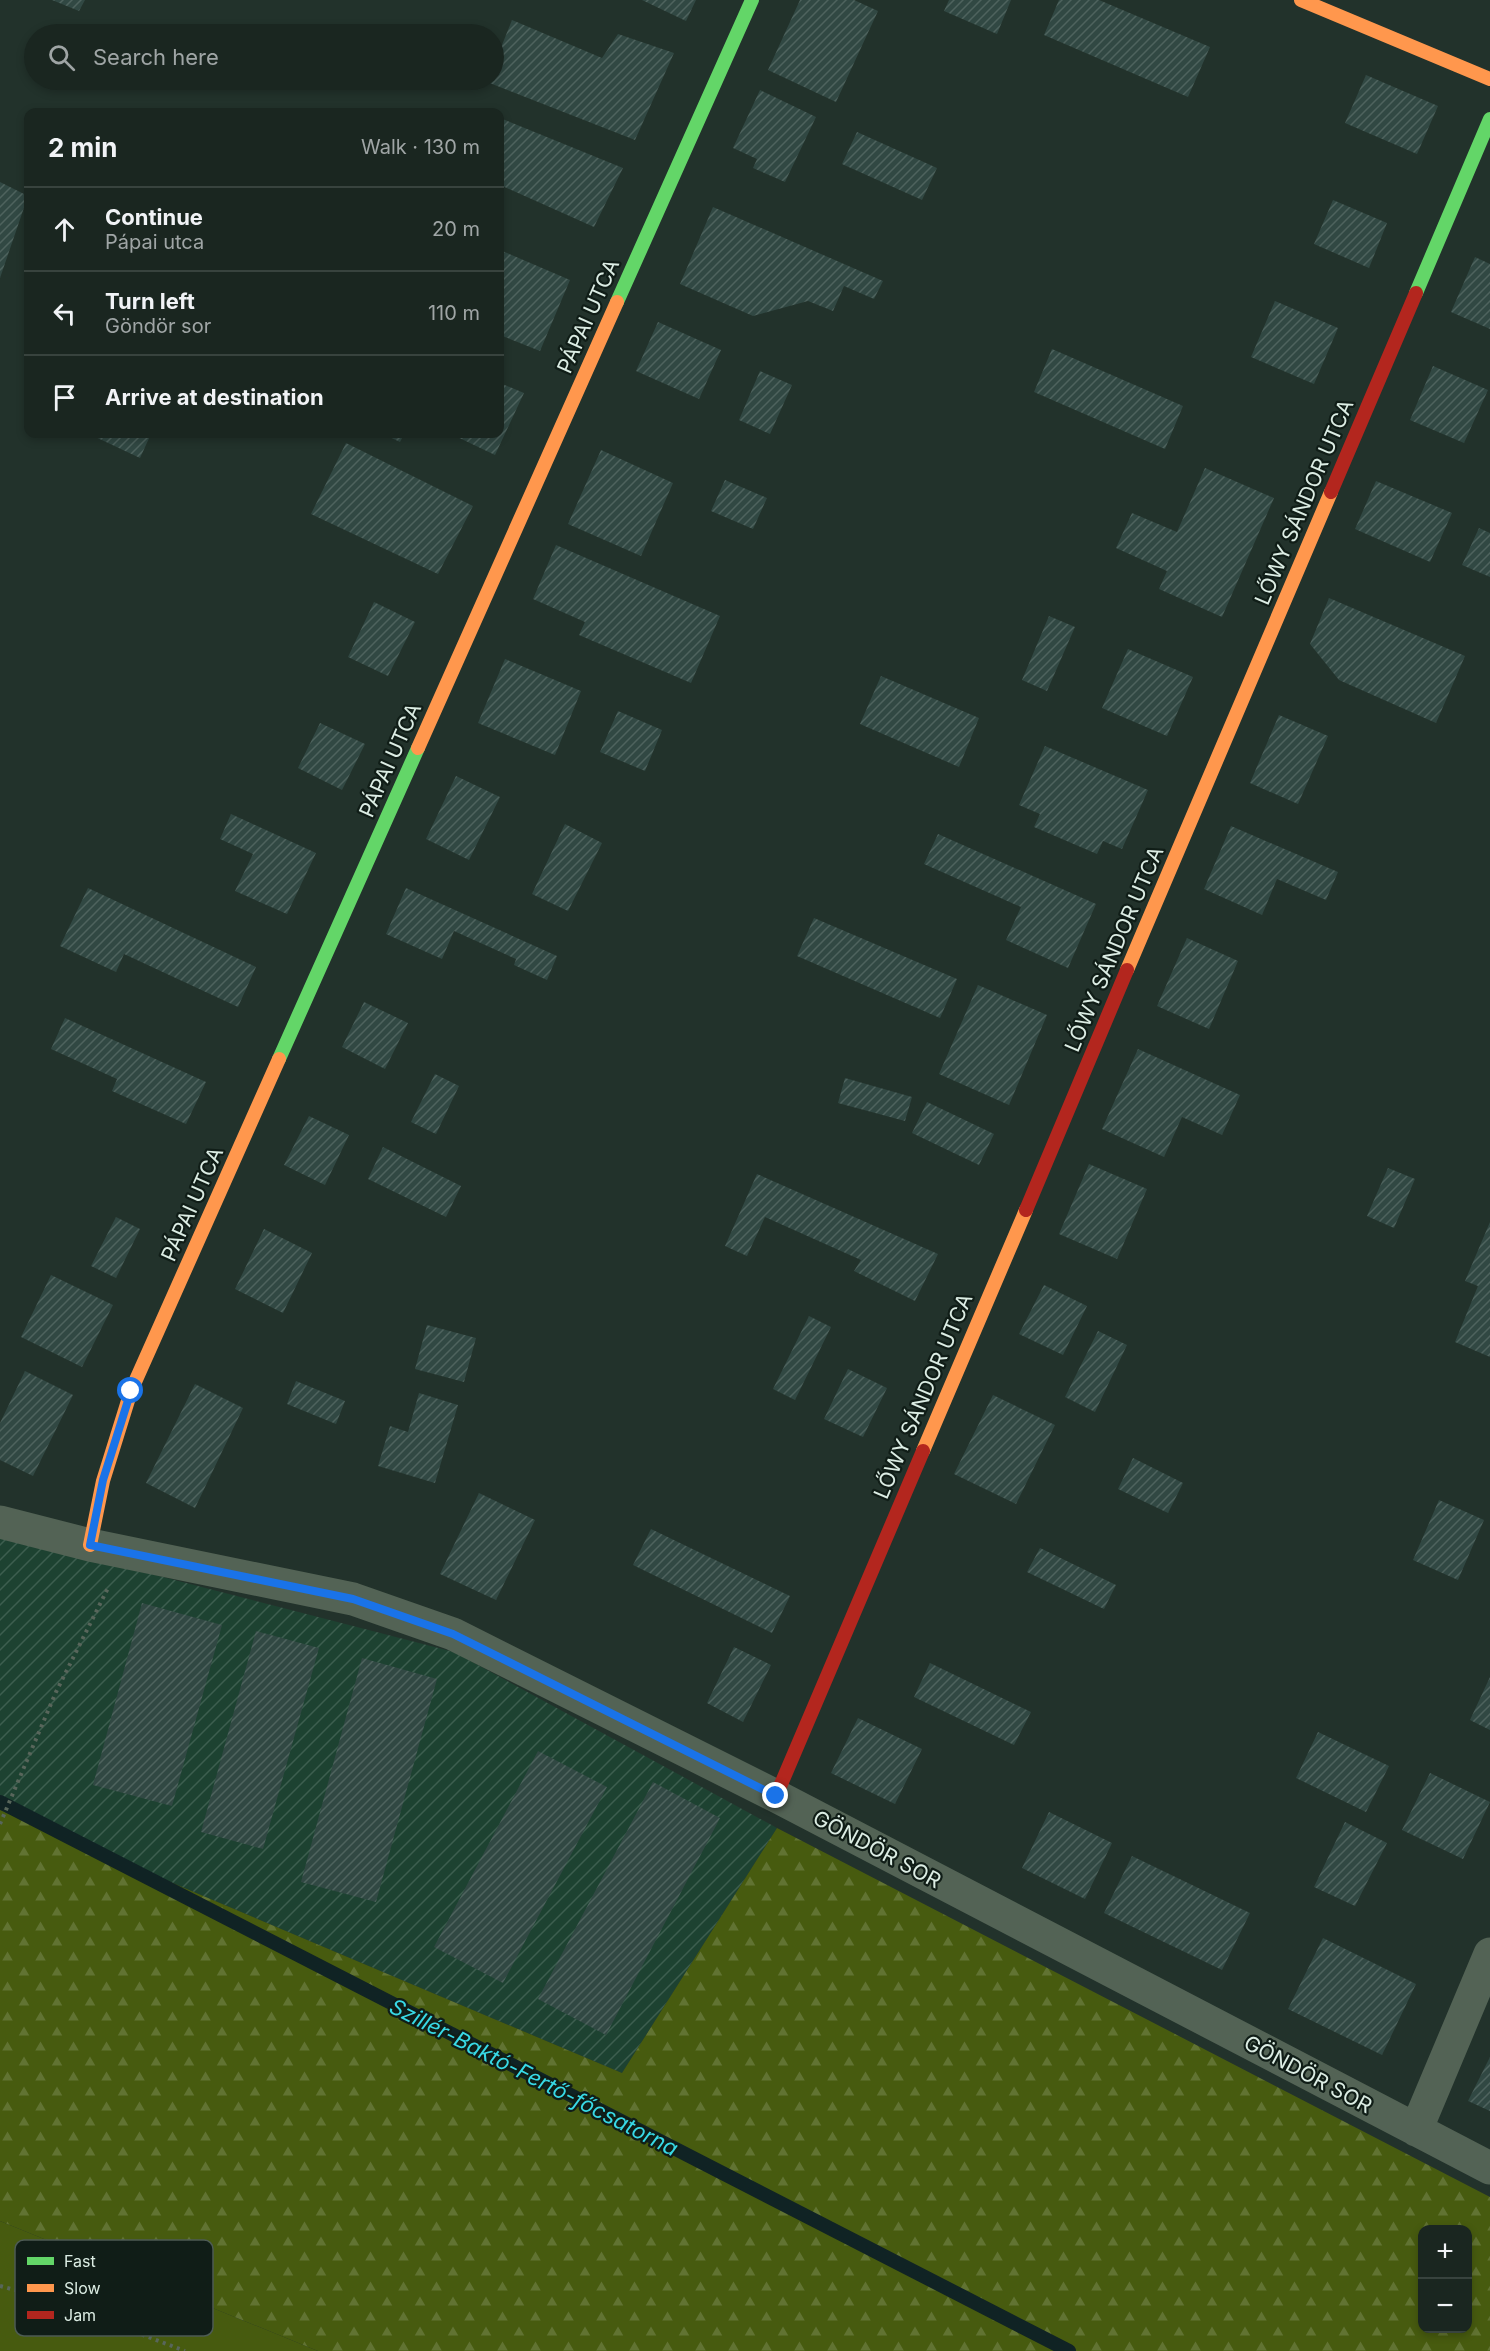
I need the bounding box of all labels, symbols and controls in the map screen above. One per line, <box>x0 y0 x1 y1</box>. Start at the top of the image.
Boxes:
search box <box>24 24 504 90</box>
icon: search <box>45 41 78 74</box>
text: Search here <box>93 44 219 70</box>
text: 2 min <box>48 132 118 163</box>
text: Walk · 130 m <box>361 135 480 159</box>
text: Continue <box>105 204 203 230</box>
icon: ahead <box>48 213 81 246</box>
text: 20 m <box>432 217 480 241</box>
text: Pápai utca <box>105 230 204 254</box>
street label: PÁPAI UTCA <box>551 255 624 377</box>
text: Turn left <box>105 288 195 314</box>
icon: left <box>48 297 81 330</box>
text: 110 m <box>428 301 480 325</box>
text: Göndör sor <box>105 314 211 338</box>
icon: arrive <box>48 381 81 414</box>
text: Arrive at destination <box>105 384 324 410</box>
street label: LŐWY SÁNDOR UTCA <box>1248 395 1359 608</box>
street label: PÁPAI UTCA <box>353 699 426 821</box>
street label: LŐWY SÁNDOR UTCA <box>1058 842 1169 1055</box>
street label: PÁPAI UTCA <box>155 1143 228 1265</box>
street label: LŐWY SÁNDOR UTCA <box>867 1289 978 1502</box>
route start <box>117 1377 143 1403</box>
route end <box>762 1782 788 1808</box>
street label: GÖNDÖR SOR <box>809 1805 945 1893</box>
water label: Szillér-Baktó-Fertő-főcsatorna <box>385 1993 683 2161</box>
street label: GÖNDÖR SOR <box>1240 2030 1376 2118</box>
map controls <box>1418 2225 1472 2333</box>
button: + <box>1418 2225 1472 2279</box>
legend <box>15 2240 213 2336</box>
text: Fast <box>64 2251 96 2271</box>
text: Slow <box>64 2278 101 2298</box>
button: − <box>1418 2279 1472 2333</box>
text: Jam <box>64 2305 96 2325</box>

